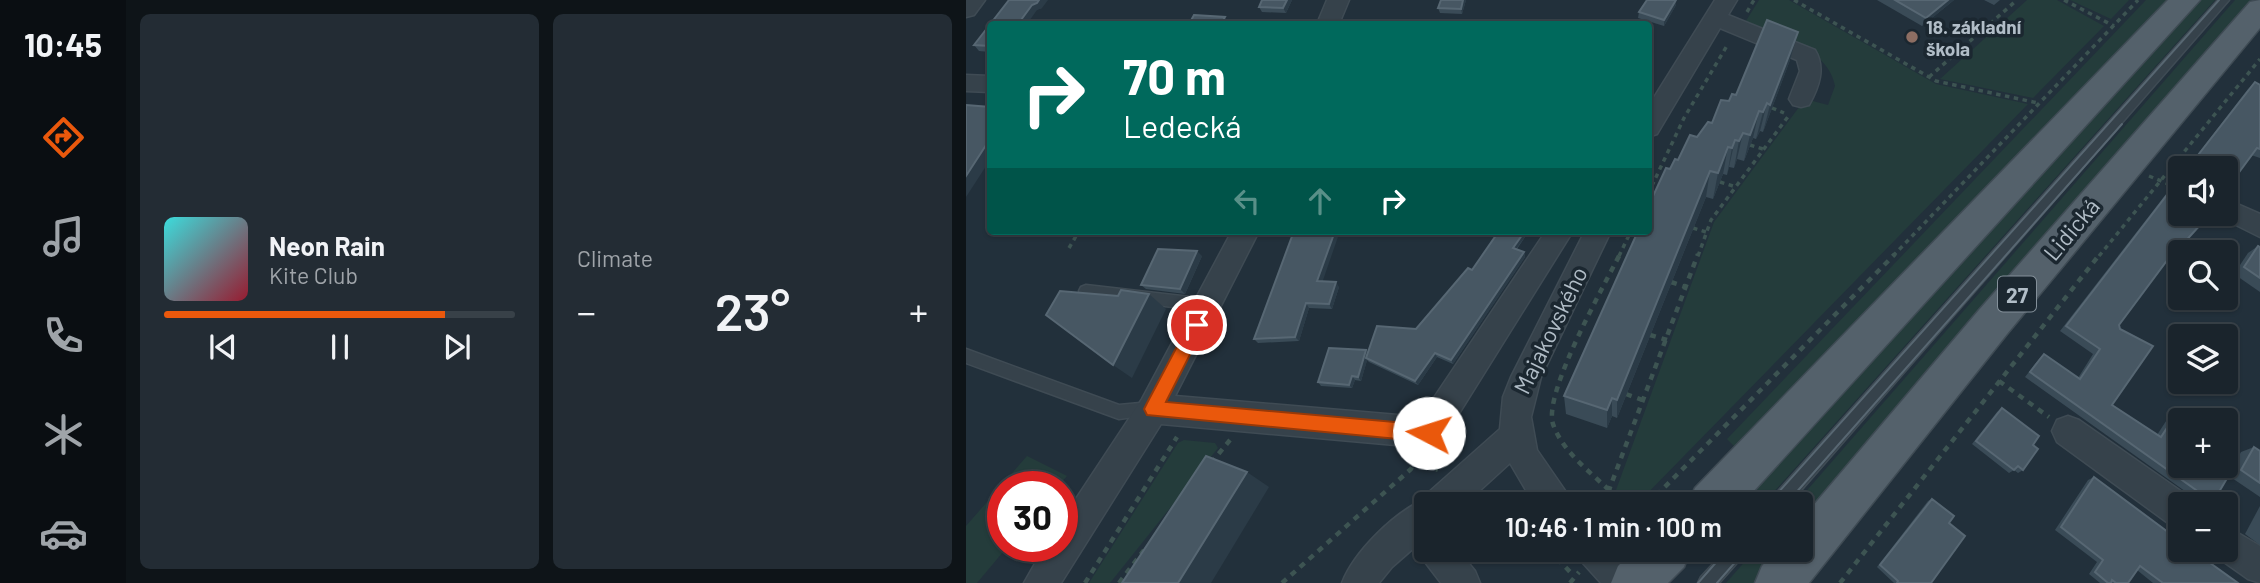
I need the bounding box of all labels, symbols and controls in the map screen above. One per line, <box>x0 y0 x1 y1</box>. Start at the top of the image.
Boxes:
place label: 18. základní škola <box>1926 15 2022 60</box>
text: 10:45 <box>24 25 102 63</box>
marker: 18. základní škola <box>1904 29 1920 45</box>
text: 70 m <box>1123 46 1226 105</box>
icon: right <box>1008 49 1099 140</box>
text: Ledecká <box>1123 106 1241 144</box>
icon: directions <box>39 113 88 162</box>
map controls <box>2168 156 2238 562</box>
button: sound <box>2168 156 2238 226</box>
icon: left <box>1228 182 1266 220</box>
icon: ahead <box>1301 182 1339 220</box>
icon: right <box>1374 182 1412 220</box>
street label: Lidická <box>2037 192 2105 266</box>
icon: music <box>39 212 88 261</box>
text: Neon Rain <box>269 230 385 261</box>
button: search <box>2168 240 2238 310</box>
text: Climate <box>577 244 653 272</box>
text: Kite Club <box>269 261 358 289</box>
street label: Majakovského <box>1507 262 1593 398</box>
road number: 27 <box>1998 276 2036 312</box>
text: 23° <box>715 279 790 341</box>
text: − <box>577 288 596 334</box>
text: + <box>909 288 928 334</box>
pin <box>1167 295 1227 355</box>
icon: arrive <box>1178 306 1216 344</box>
icon: phone <box>39 311 88 360</box>
button: layers <box>2168 324 2238 394</box>
icon: previous <box>204 328 242 366</box>
icon: pause <box>321 328 359 366</box>
icon: next <box>438 328 476 366</box>
position arrow <box>1392 396 1466 470</box>
button: + <box>2168 408 2238 478</box>
icon: climate <box>39 410 88 459</box>
speed limit sign: 30 <box>987 471 1078 562</box>
button: − <box>2168 492 2238 562</box>
icon: car <box>39 509 88 558</box>
text: 10:46 · 1 min · 100 m <box>1505 511 1722 542</box>

